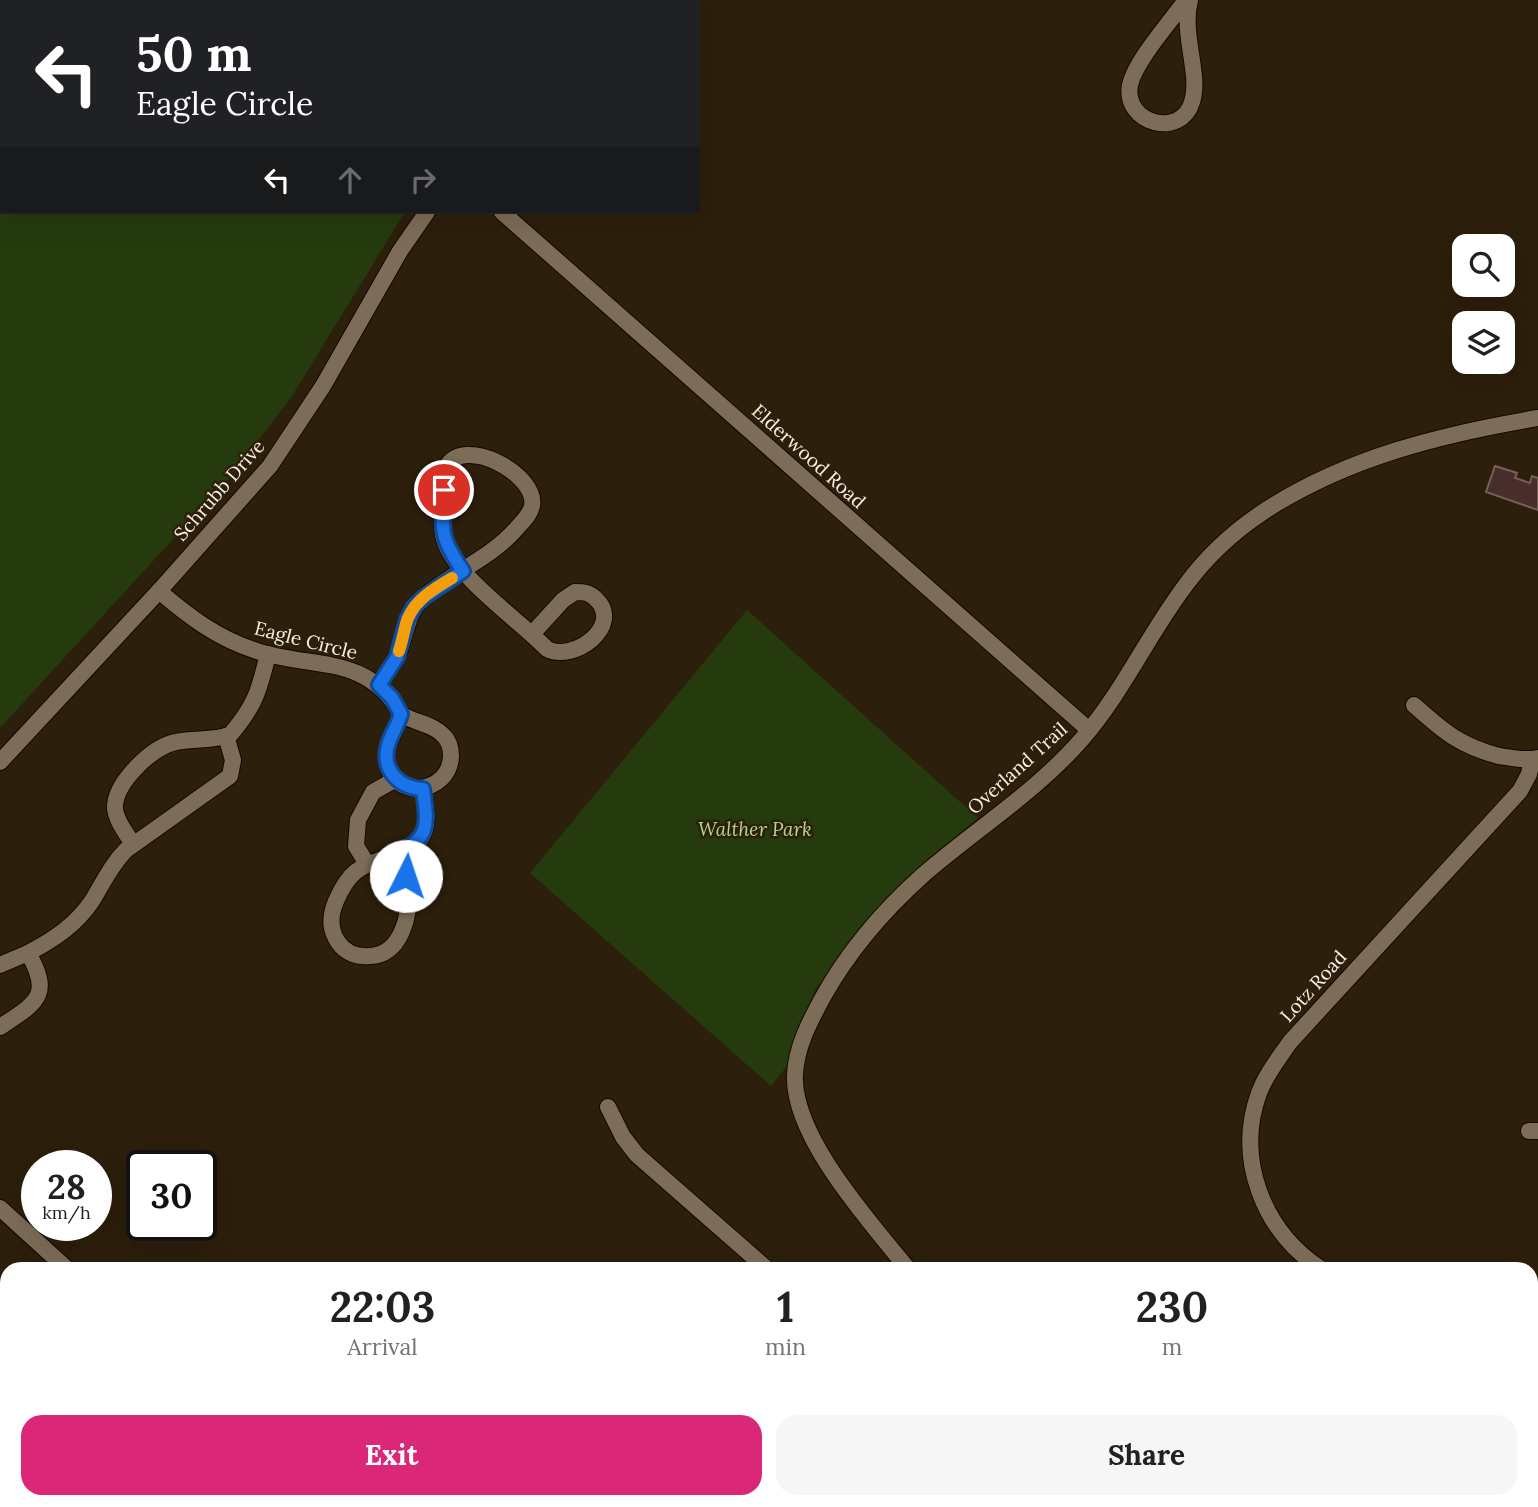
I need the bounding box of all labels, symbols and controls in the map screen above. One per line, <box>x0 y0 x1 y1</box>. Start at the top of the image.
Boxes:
text: 50 m <box>136 22 252 84</box>
icon: left <box>21 28 112 119</box>
text: Eagle Circle <box>136 83 313 124</box>
icon: left <box>258 161 296 199</box>
icon: ahead <box>331 161 369 199</box>
icon: right <box>404 161 442 199</box>
map controls <box>1452 234 1515 374</box>
button: search <box>1452 234 1515 297</box>
button: layers <box>1452 311 1515 374</box>
street label: Elderwood Road <box>747 399 871 513</box>
street label: Schrubb Drive <box>168 434 270 546</box>
pin <box>414 460 474 520</box>
icon: arrive <box>425 471 463 509</box>
street label: Eagle Circle <box>252 616 360 664</box>
street label: Overland Trail <box>962 717 1072 819</box>
park label: Walther Park <box>698 817 812 841</box>
position arrow <box>369 839 443 913</box>
street label: Lotz Road <box>1275 945 1351 1027</box>
speed limit sign: 30 <box>126 1150 217 1241</box>
text: 28 <box>47 1164 86 1209</box>
text: km/h <box>42 1201 91 1224</box>
text: 22:03 <box>330 1280 435 1334</box>
text: 1 <box>777 1280 794 1334</box>
text: 230 <box>1136 1280 1208 1334</box>
text: Arrival <box>347 1332 418 1361</box>
text: min <box>765 1332 806 1361</box>
text: m <box>1162 1332 1182 1361</box>
button: Exit <box>21 1415 762 1495</box>
button: Share <box>776 1415 1517 1495</box>

